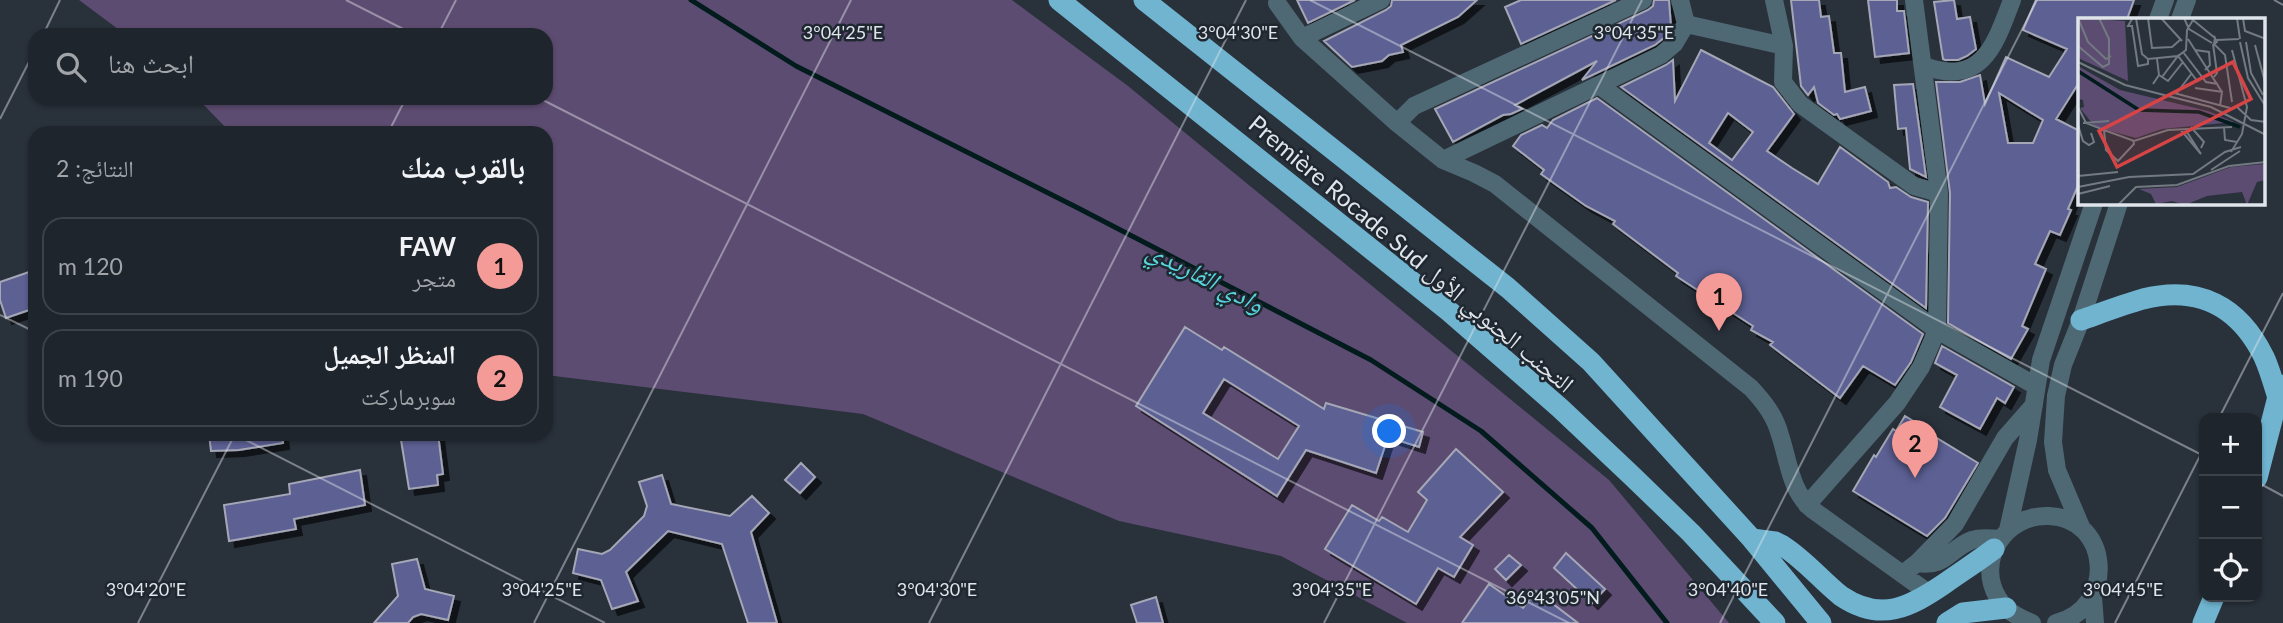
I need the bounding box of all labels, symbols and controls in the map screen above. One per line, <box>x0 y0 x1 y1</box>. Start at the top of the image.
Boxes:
inset map <box>2078 18 2266 205</box>
text: 3°04'25"E <box>803 21 883 43</box>
text: 3°04'30"E <box>1198 21 1278 43</box>
text: 3°04'35"E <box>1594 21 1674 43</box>
search box <box>28 28 553 105</box>
text: ابحث هنا <box>108 47 194 79</box>
icon: search <box>52 48 90 86</box>
street label: Première Rocade Sud التجنب الجنوبي الأول <box>1240 108 1581 402</box>
text: بالقرب منك <box>401 148 525 184</box>
text: النتائج: 2 <box>56 154 134 182</box>
text: FAW <box>399 230 456 262</box>
water label: وادي القاريدي <box>1140 233 1270 324</box>
text: 120 m <box>58 252 123 280</box>
text: 1 <box>493 252 507 280</box>
text: متجر <box>413 264 456 292</box>
pin: 1 <box>1696 273 1742 331</box>
text: المنظر الجميل <box>323 338 456 370</box>
text: 190 m <box>58 364 123 392</box>
text: 2 <box>493 364 507 392</box>
text: سوبرماركت <box>361 382 456 410</box>
map controls <box>2199 413 2262 602</box>
button: + <box>2199 413 2262 476</box>
your location <box>1372 414 1406 448</box>
pin: 2 <box>1892 420 1938 478</box>
button: − <box>2199 476 2262 539</box>
button: locate <box>2199 539 2262 602</box>
text: 3°04'20"E <box>106 578 186 600</box>
text: 3°04'25"E <box>502 578 582 600</box>
text: 3°04'30"E <box>897 578 977 600</box>
text: 3°04'35"E <box>1292 578 1372 600</box>
text: 3°04'40"E <box>1688 578 1768 600</box>
text: 3°04'45"E <box>2083 578 2163 600</box>
text: 36°43'05"N <box>1506 586 1600 608</box>

